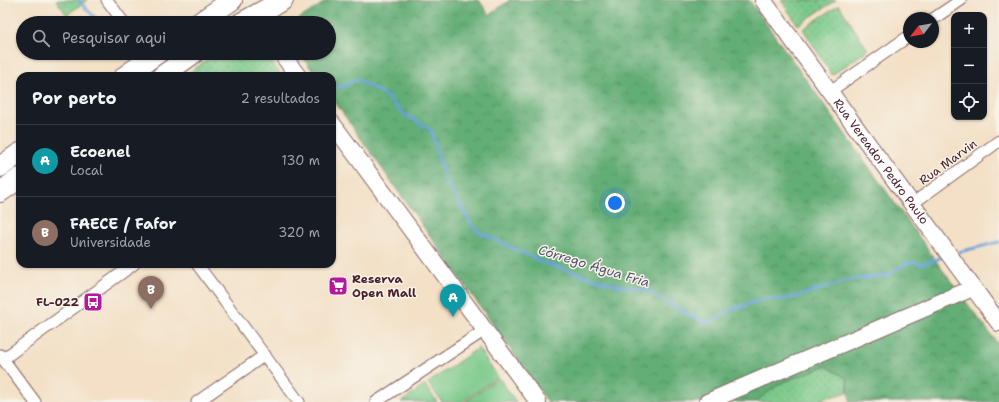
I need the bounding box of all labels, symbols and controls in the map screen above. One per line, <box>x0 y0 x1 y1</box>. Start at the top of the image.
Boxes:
north arrow <box>903 12 939 48</box>
map controls <box>951 12 987 120</box>
button: + <box>951 12 987 48</box>
search box <box>16 16 336 60</box>
icon: search <box>30 27 52 49</box>
text: Pesquisar aqui <box>62 28 166 48</box>
button: − <box>951 48 987 84</box>
button: locate <box>951 84 987 120</box>
text: Por perto <box>32 87 117 109</box>
text: 2 resultados <box>241 90 320 107</box>
street label: Rua Vereador Pedro Paulo <box>830 95 932 228</box>
street label: Rua Marvin <box>916 136 980 188</box>
text: Ecoenel <box>70 142 130 162</box>
text: A <box>40 152 50 169</box>
text: 130 m <box>282 152 320 169</box>
text: Local <box>70 162 103 179</box>
your location <box>605 193 625 213</box>
text: FAECE / Fafor <box>70 214 177 234</box>
text: B <box>41 224 49 241</box>
text: 320 m <box>278 224 320 241</box>
text: Universidade <box>70 234 151 251</box>
water label: Córrego Água Fria <box>536 240 652 291</box>
place label: Reserva Open Mall <box>352 271 416 301</box>
supermarket icon: Reserva Open Mall <box>327 275 349 297</box>
pin: B <box>138 276 164 309</box>
pin: A <box>440 284 466 317</box>
bus stop icon: FL-022 <box>82 291 104 313</box>
place label: FL-022 <box>36 294 80 310</box>

